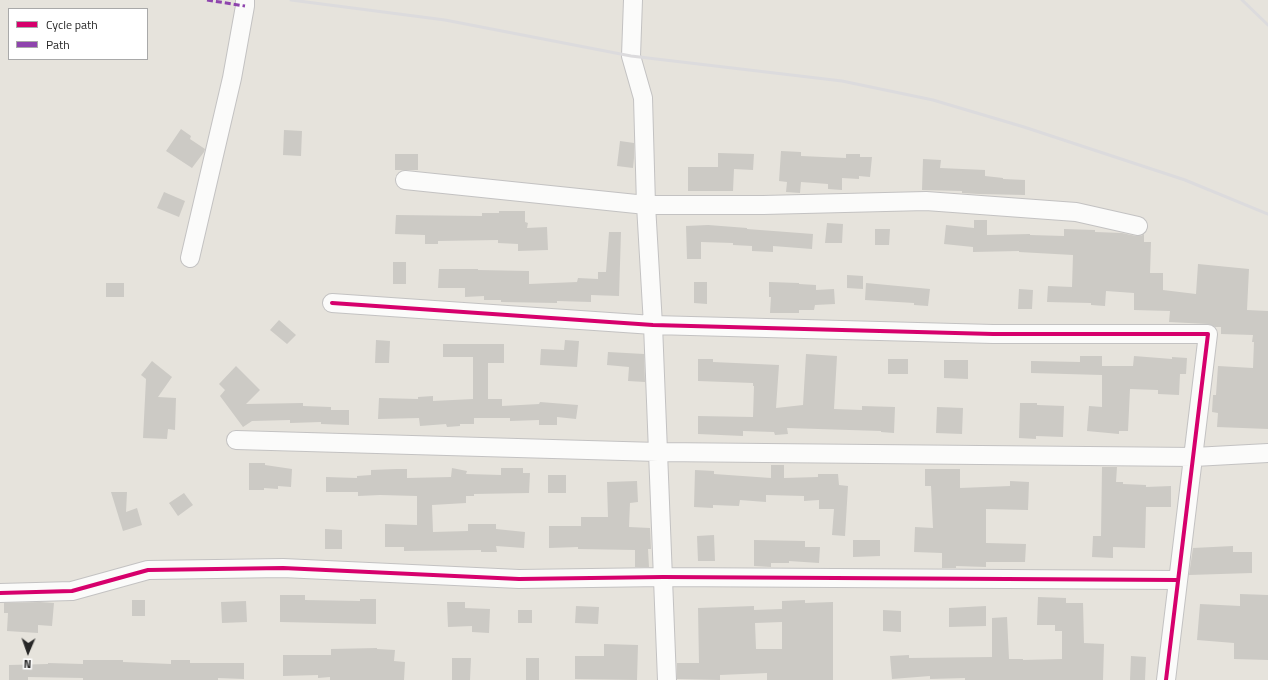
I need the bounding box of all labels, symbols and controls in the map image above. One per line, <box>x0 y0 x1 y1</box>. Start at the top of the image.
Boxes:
legend <box>8 8 148 60</box>
text: Cycle path <box>46 15 98 34</box>
text: Path <box>46 35 70 54</box>
north arrow <box>8 632 48 672</box>
text: N <box>23 656 32 672</box>

